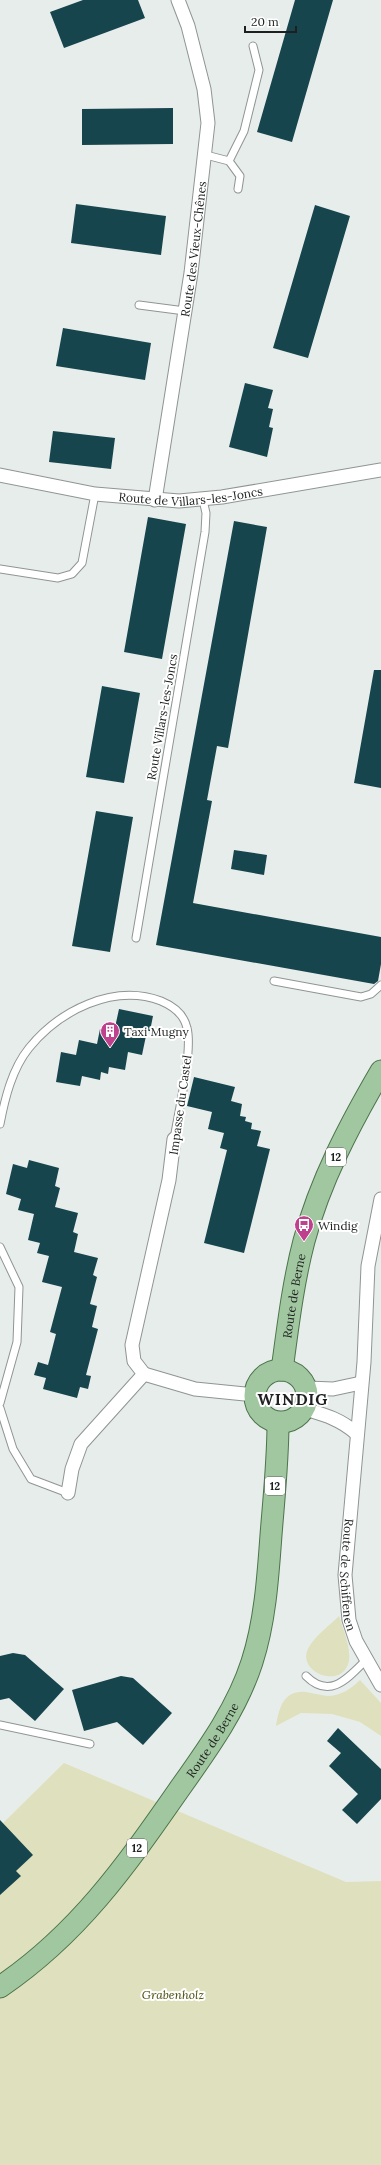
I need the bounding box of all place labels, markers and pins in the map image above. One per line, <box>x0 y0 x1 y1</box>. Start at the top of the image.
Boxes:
building icon: Taxi Mugny <box>99 1020 121 1048</box>
place label: Taxi Mugny <box>124 1024 189 1039</box>
bus stop icon: Windig <box>293 1214 315 1242</box>
place label: Windig <box>318 1218 358 1233</box>

